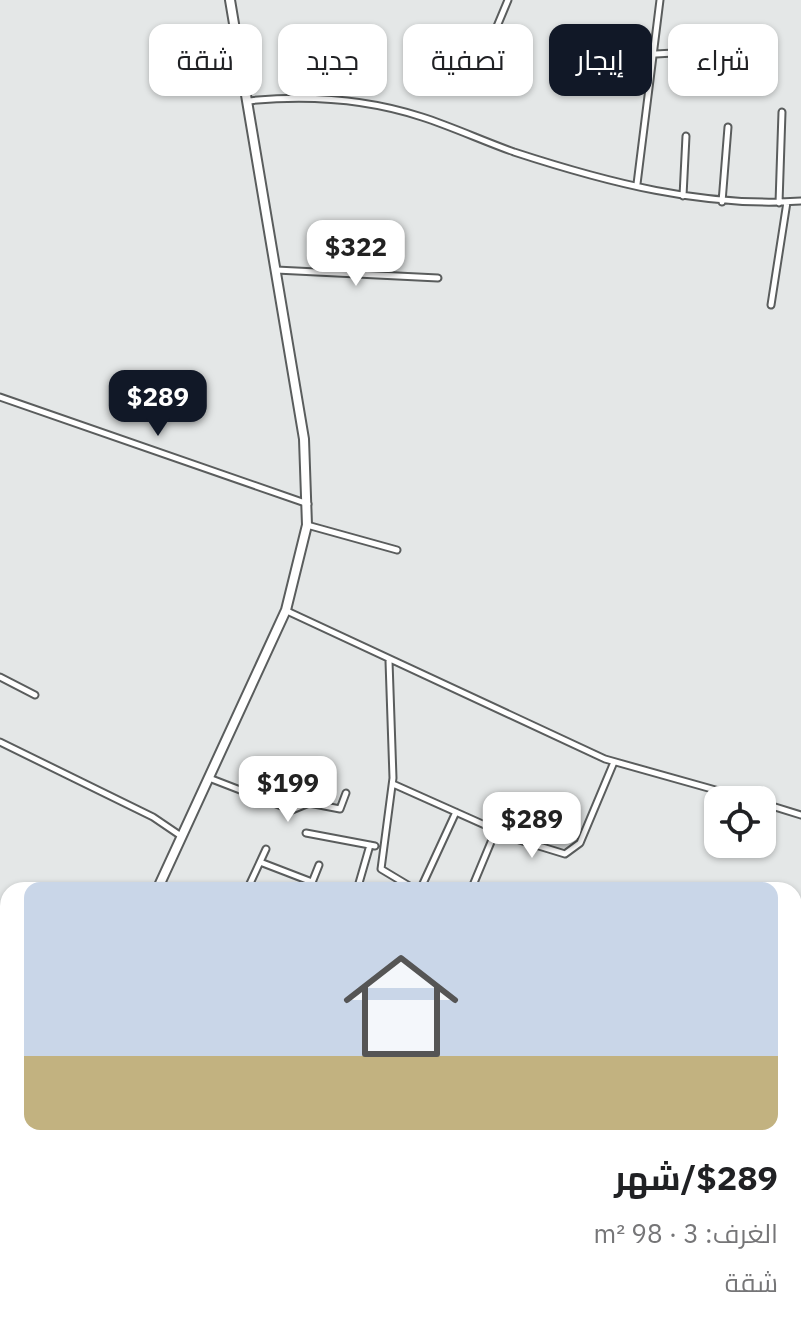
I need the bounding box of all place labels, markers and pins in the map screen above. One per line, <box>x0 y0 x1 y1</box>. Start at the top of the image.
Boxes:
pin: $322 <box>309 220 403 288</box>
pin: $289 <box>111 370 205 438</box>
pin: $199 <box>241 756 335 824</box>
pin: $289 <box>485 792 579 860</box>

